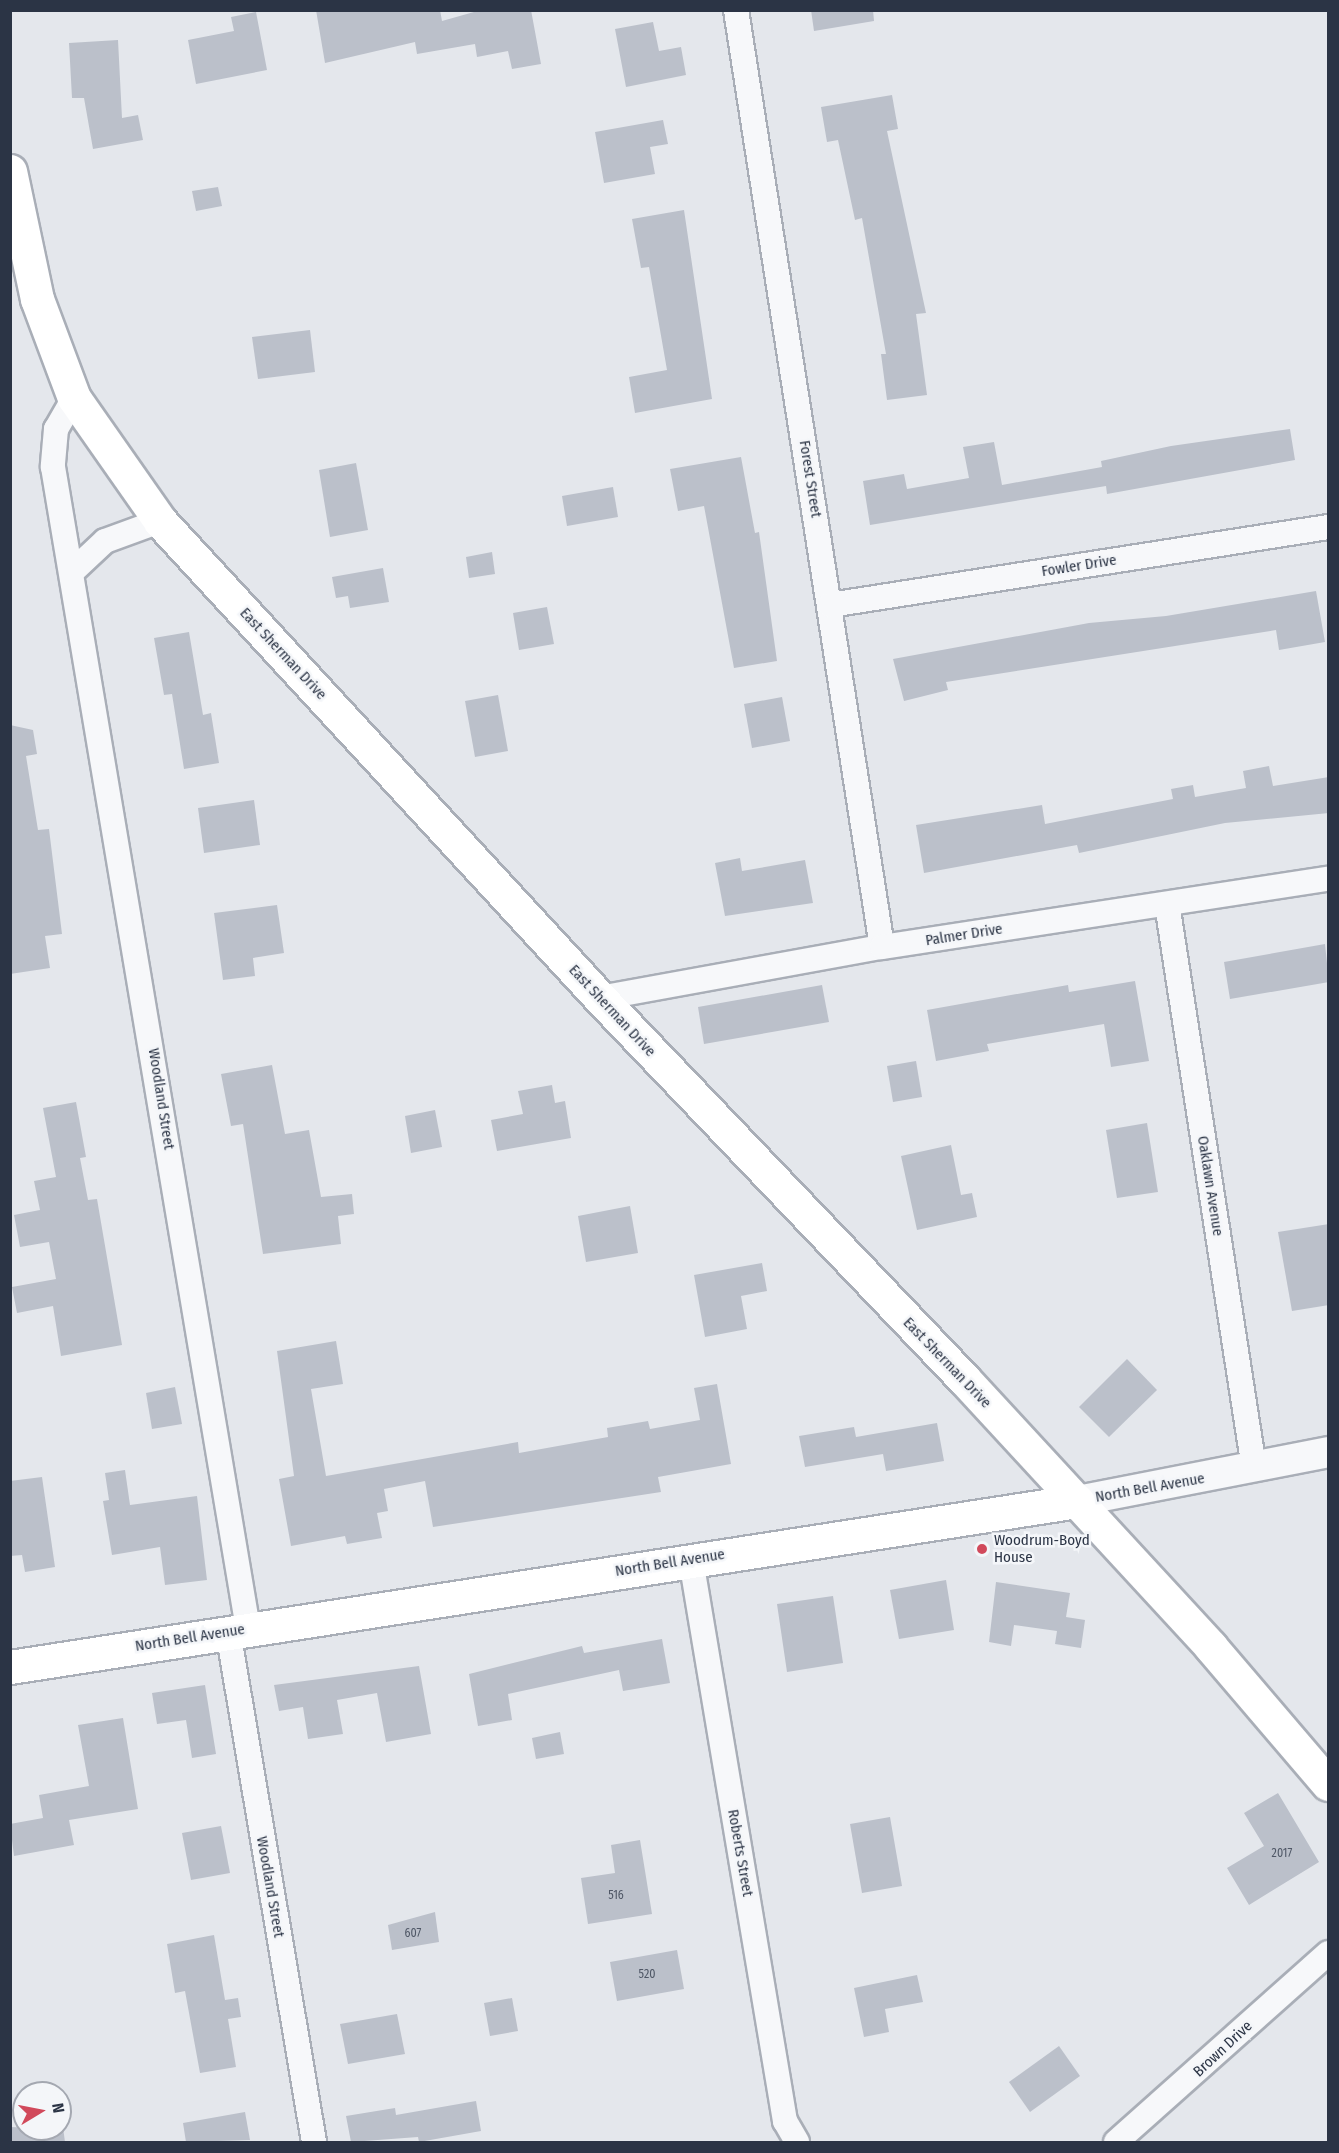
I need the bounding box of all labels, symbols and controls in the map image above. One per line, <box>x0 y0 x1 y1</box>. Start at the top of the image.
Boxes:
street label: Forest Street <box>795 439 825 519</box>
street label: Fowler Drive <box>1040 551 1118 581</box>
street label: East Sherman Drive <box>236 604 330 704</box>
street label: Palmer Drive <box>924 920 1004 950</box>
street label: East Sherman Drive <box>565 961 659 1061</box>
street label: Woodland Street <box>144 1047 178 1151</box>
street label: Oaklawn Avenue <box>1193 1135 1227 1237</box>
street label: East Sherman Drive <box>899 1314 995 1412</box>
street label: North Bell Avenue <box>1094 1470 1206 1506</box>
place label: Woodrum-Boyd House <box>994 1531 1090 1566</box>
marker: Woodrum-Boyd House <box>975 1542 989 1556</box>
street label: North Bell Avenue <box>614 1545 726 1581</box>
street label: North Bell Avenue <box>134 1620 246 1656</box>
street label: Roberts Street <box>723 1808 757 1898</box>
street label: Woodland Street <box>252 1835 288 1939</box>
house number: 2017 <box>1272 1847 1292 1861</box>
house number: 516 <box>608 1889 624 1903</box>
house number: 607 <box>405 1927 421 1941</box>
house number: 520 <box>639 1968 655 1982</box>
street label: Brown Drive <box>1190 2017 1256 2081</box>
north arrow <box>12 2081 72 2141</box>
text: N <box>48 2102 68 2115</box>

